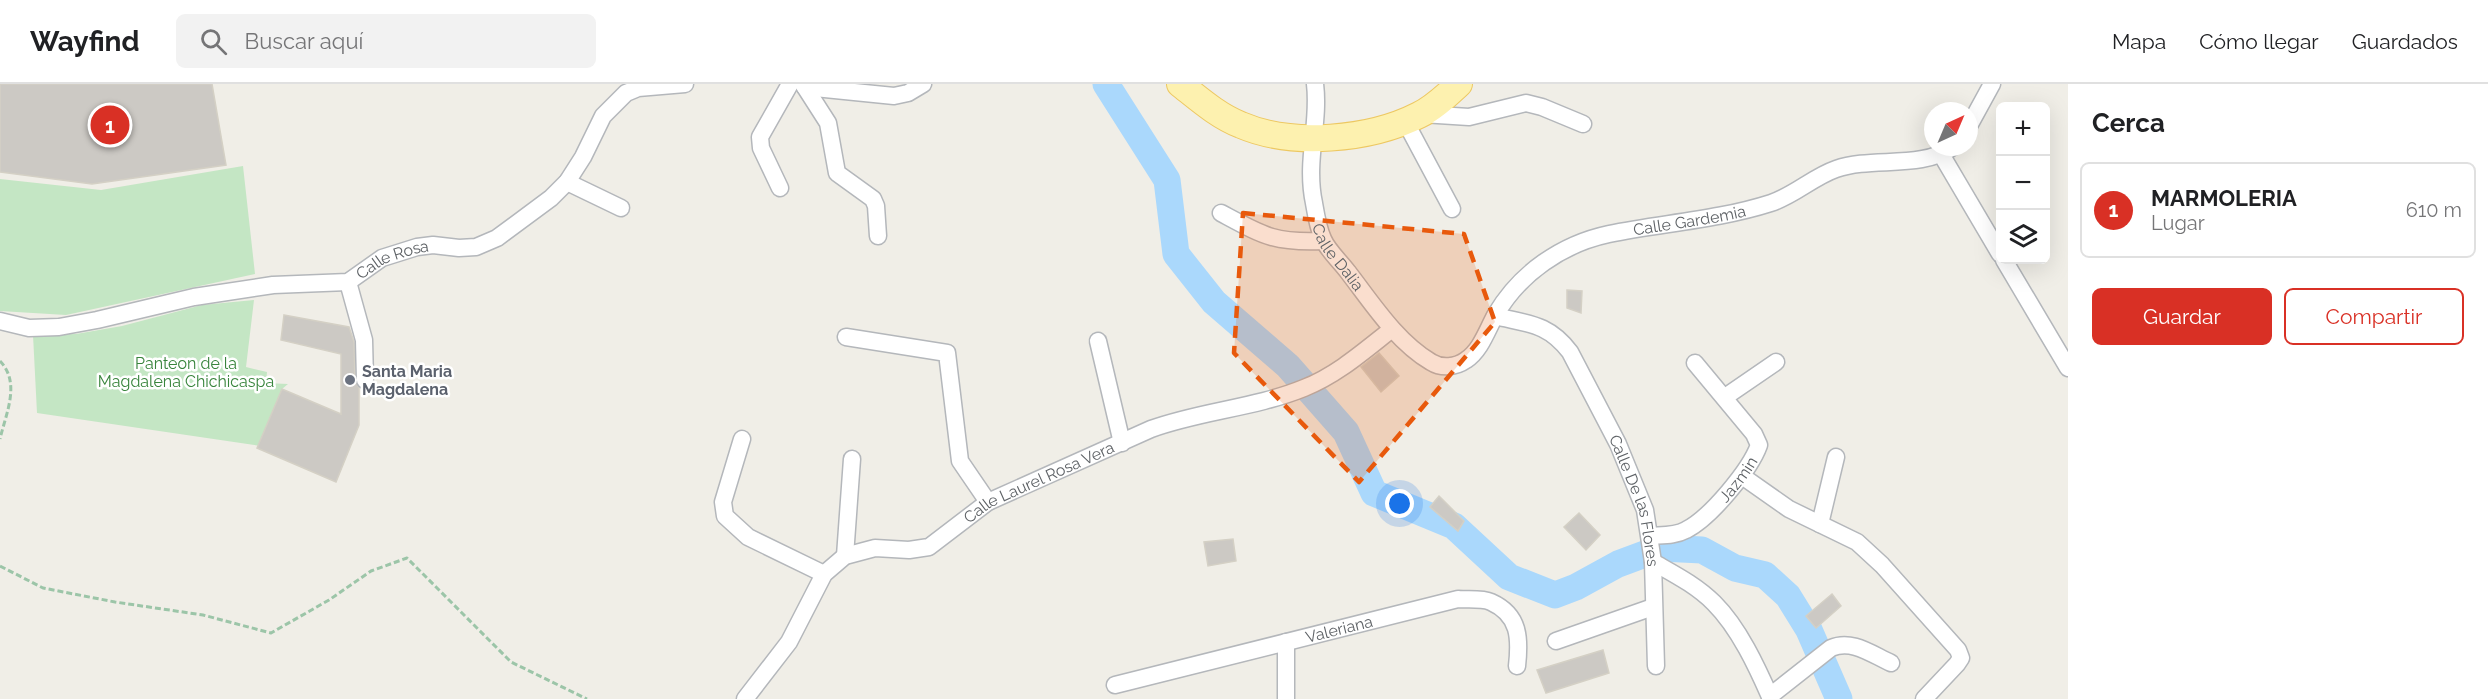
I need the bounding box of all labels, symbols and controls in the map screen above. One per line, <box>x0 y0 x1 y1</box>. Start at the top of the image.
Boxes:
search box <box>176 14 596 68</box>
text: Wayfind <box>30 25 140 58</box>
icon: search <box>197 25 230 58</box>
text: Buscar aquí <box>245 28 363 54</box>
text: Mapa <box>2112 29 2166 54</box>
text: Cómo llegar <box>2199 29 2319 54</box>
text: Guardados <box>2352 29 2458 54</box>
pin: 1 <box>90 102 130 147</box>
north arrow <box>1924 102 1978 156</box>
map controls <box>1996 102 2050 264</box>
button: + <box>1996 102 2050 156</box>
text: Cerca <box>2092 108 2165 138</box>
button: − <box>1996 156 2050 210</box>
text: MARMOLERIA <box>2151 185 2297 211</box>
text: 1 <box>2109 198 2118 222</box>
text: 610 m <box>2406 198 2462 222</box>
street label: Calle Gardemia <box>1632 201 1748 239</box>
button: layers <box>1996 210 2050 264</box>
text: Lugar <box>2151 211 2205 235</box>
street label: Calle Dalia <box>1308 221 1368 295</box>
street label: Calle Rosa <box>352 237 430 283</box>
button: Guardar <box>2092 288 2272 345</box>
button: Compartir <box>2284 288 2464 345</box>
park label: Panteon de la Magdalena Chichicaspa <box>98 354 274 391</box>
place label: Santa Maria Magdalena <box>362 362 452 399</box>
marker: Santa Maria Magdalena <box>343 373 357 387</box>
street label: Calle De las Flores <box>1605 432 1662 567</box>
street label: Calle Laurel Rosa Vera <box>960 438 1117 527</box>
street label: Jazmin <box>1715 453 1761 506</box>
your location <box>1385 489 1414 518</box>
street label: Valeriana <box>1304 612 1375 647</box>

